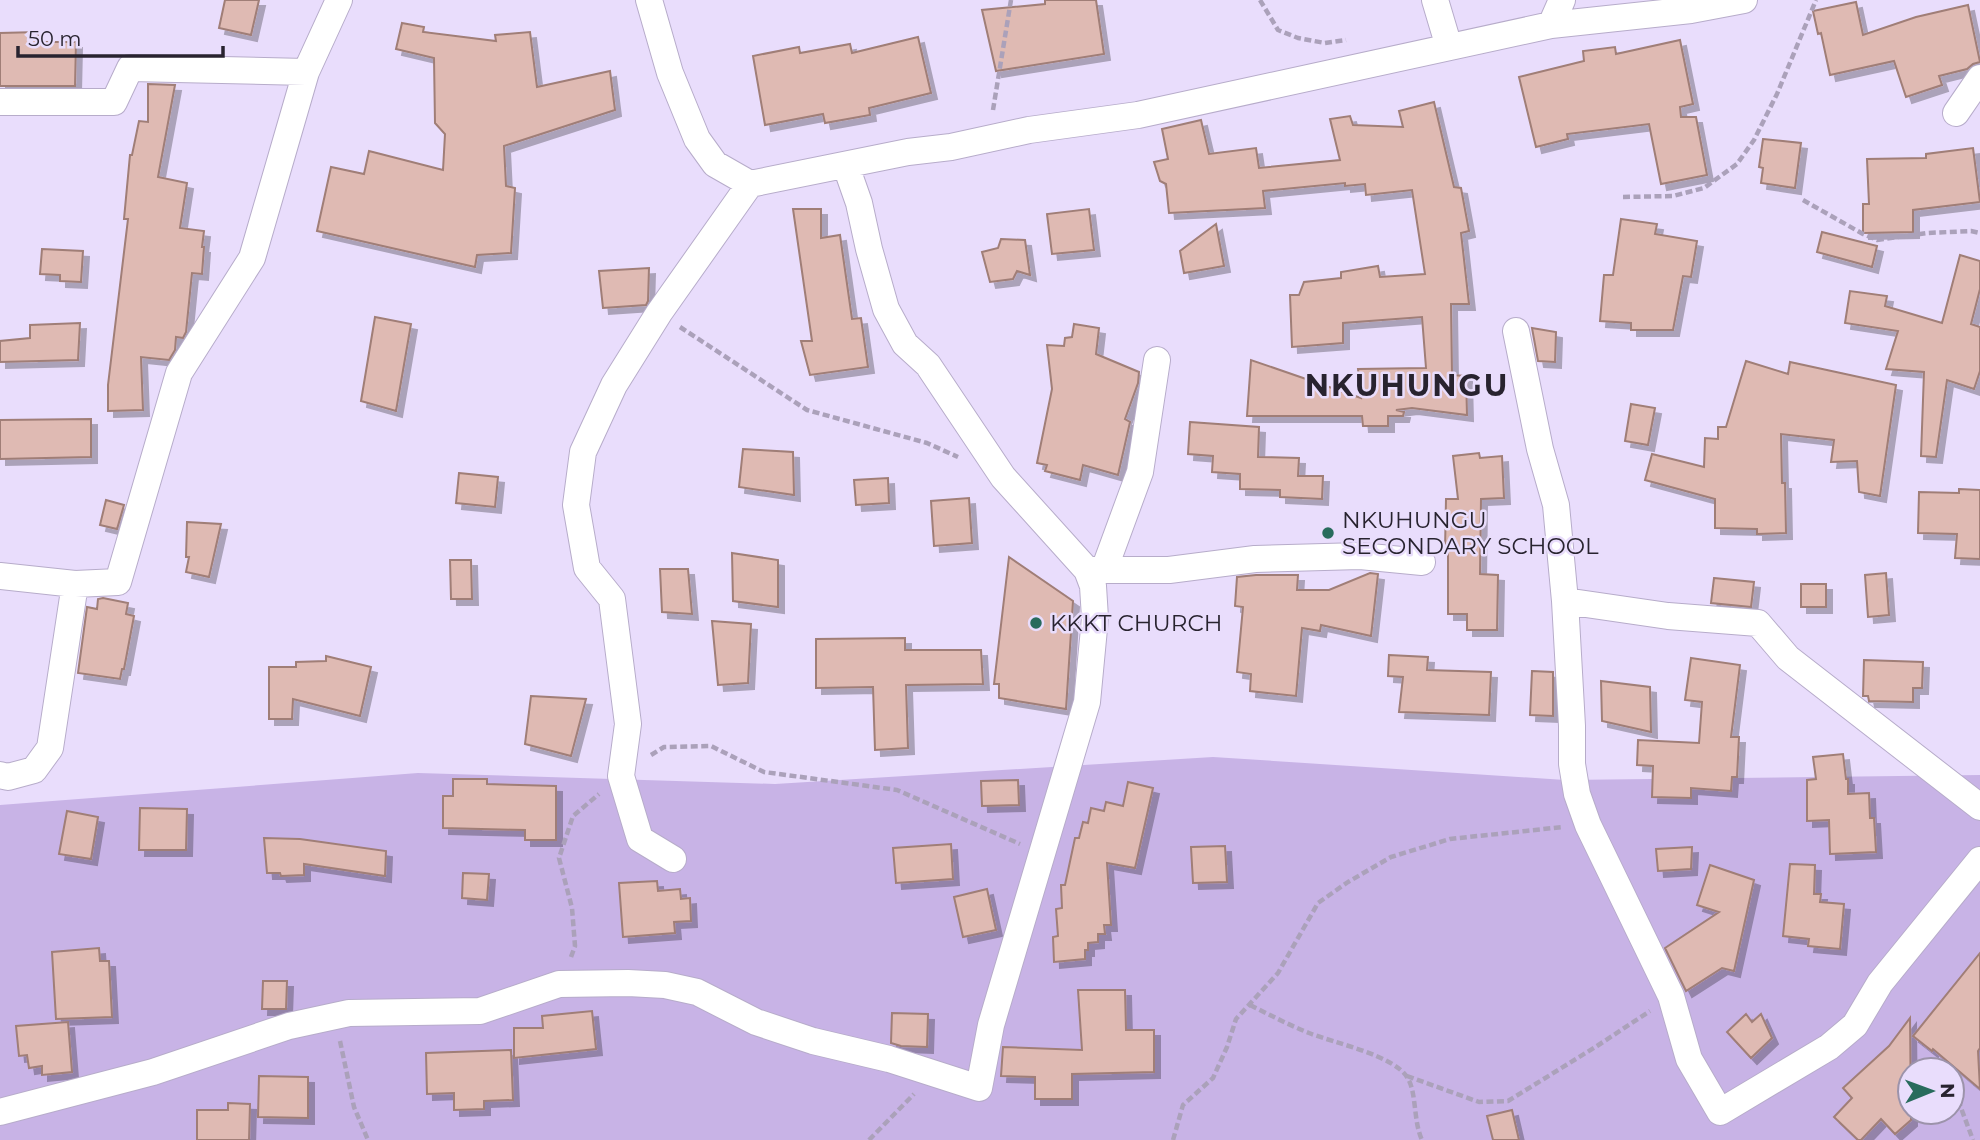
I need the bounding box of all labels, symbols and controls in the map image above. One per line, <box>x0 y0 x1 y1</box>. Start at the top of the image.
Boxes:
scale bar <box>18 14 222 58</box>
text: 50 m <box>28 26 82 51</box>
district label: NKUHUNGU <box>1305 367 1509 404</box>
place label: NKUHUNGU SECONDARY SCHOOL <box>1342 506 1599 560</box>
marker: NKUHUNGU SECONDARY SCHOOL <box>1320 525 1336 541</box>
place label: KKKT CHURCH <box>1050 609 1222 637</box>
marker: KKKT CHURCH <box>1028 615 1044 631</box>
north arrow <box>1896 1056 1966 1126</box>
text: N <box>1936 1083 1959 1099</box>

